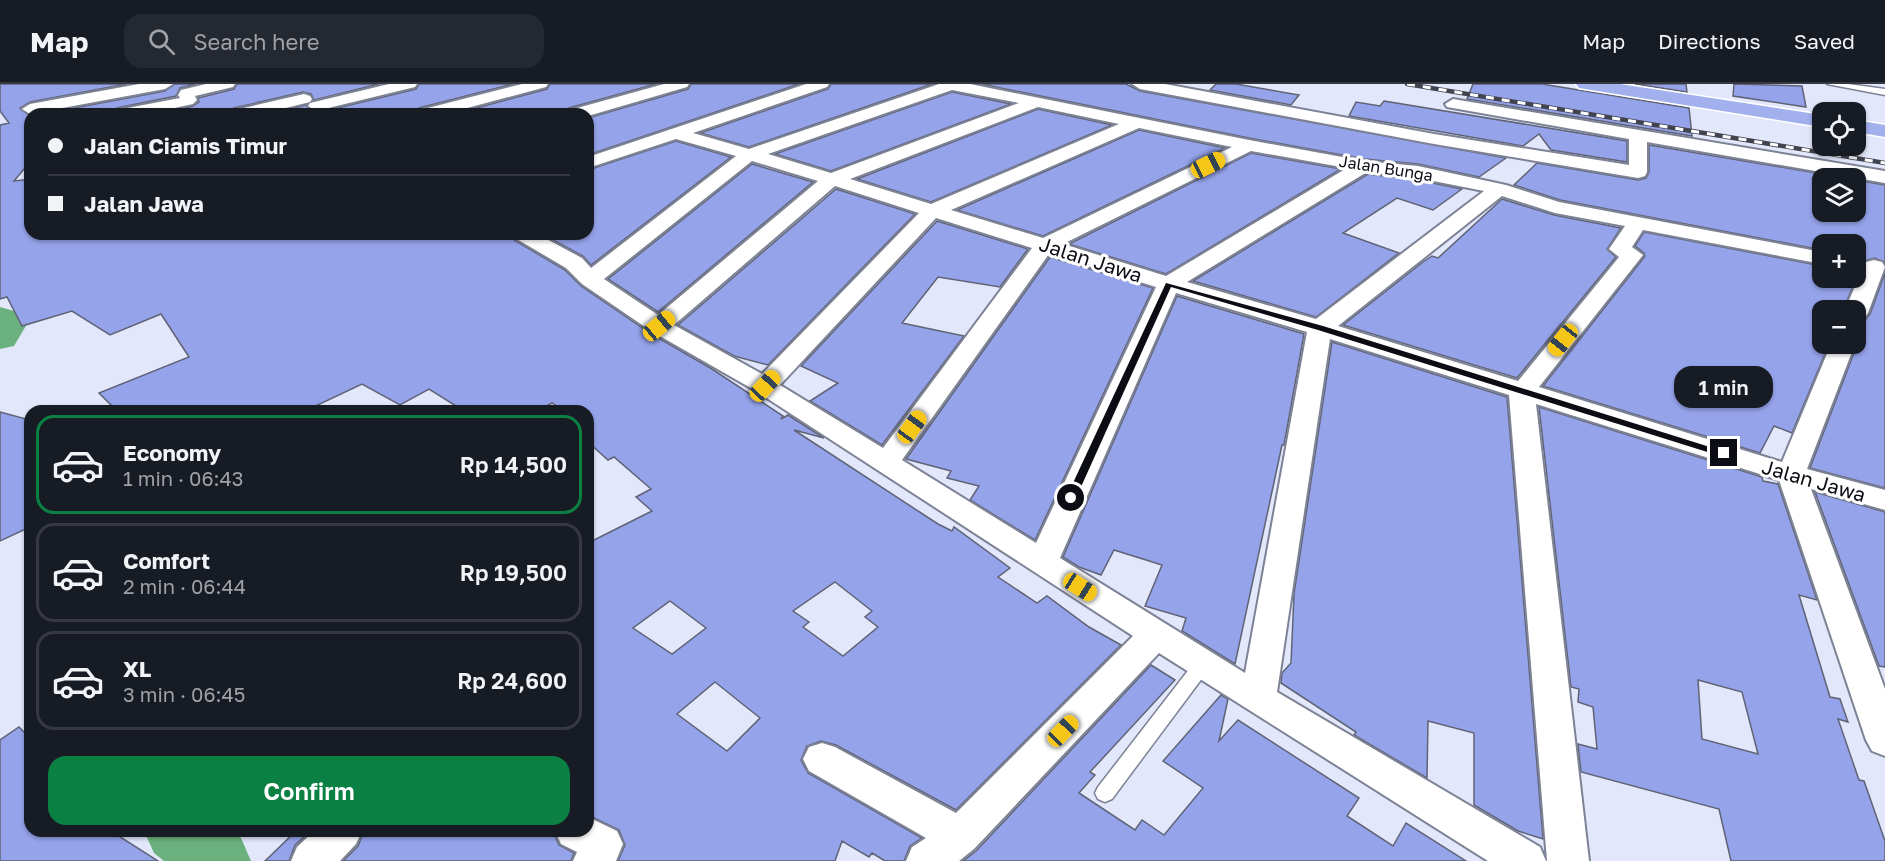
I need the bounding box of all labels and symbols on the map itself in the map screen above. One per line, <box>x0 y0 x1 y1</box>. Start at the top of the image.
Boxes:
car <box>1188 149 1228 181</box>
street label: Jalan Bunga <box>1337 151 1435 185</box>
street label: Jalan Jawa <box>1037 231 1145 287</box>
car <box>639 308 679 344</box>
car <box>1545 320 1581 360</box>
callout: 1 min <box>1674 366 1774 408</box>
car <box>746 367 784 405</box>
car <box>894 407 930 447</box>
route end <box>1710 439 1737 466</box>
street label: Jalan Jawa <box>1759 454 1869 506</box>
route start <box>1057 484 1084 511</box>
car <box>1060 570 1100 604</box>
car <box>1044 712 1082 750</box>

